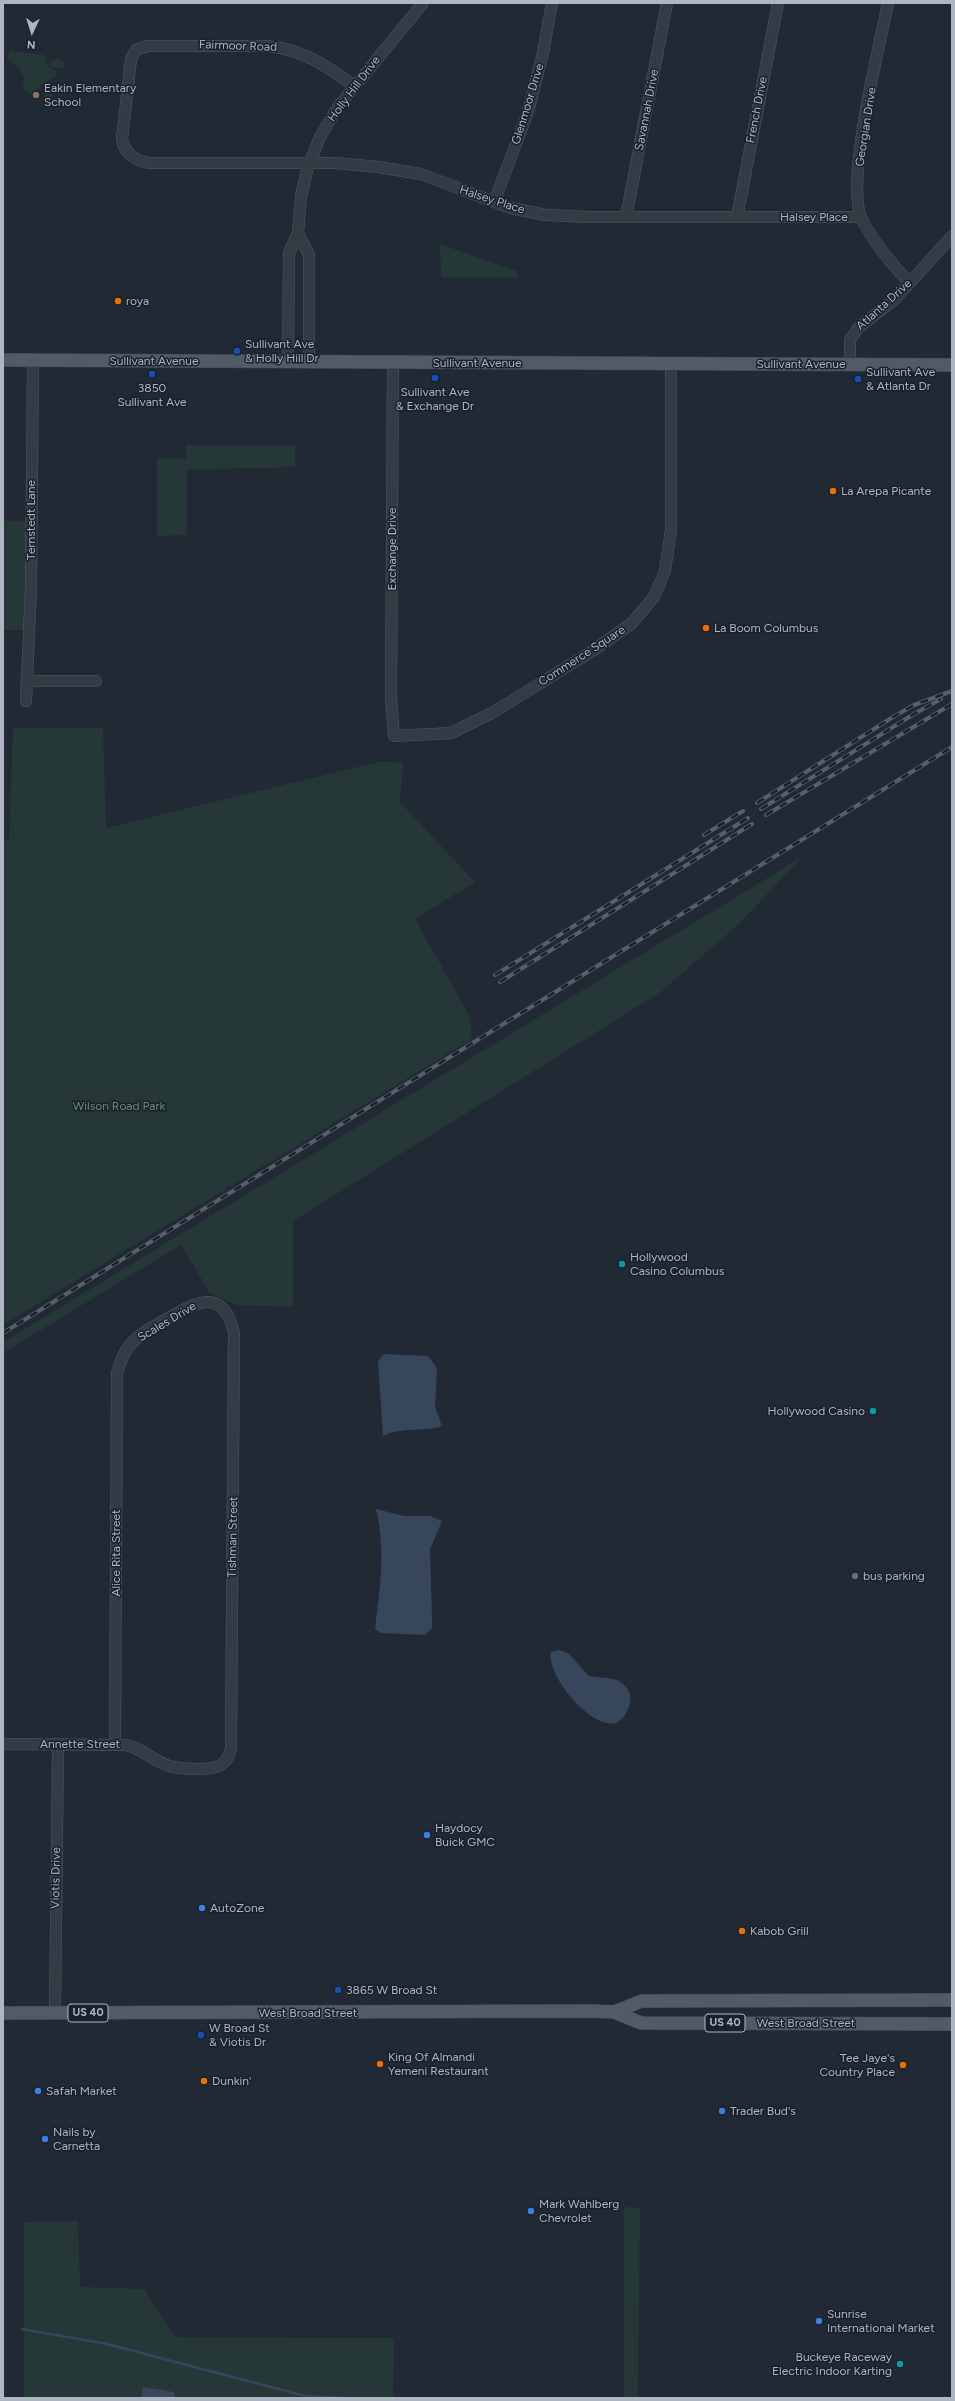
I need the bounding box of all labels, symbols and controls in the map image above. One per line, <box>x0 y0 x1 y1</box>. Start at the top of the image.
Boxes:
north arrow <box>12 12 52 52</box>
street label: Fairmoor Road <box>199 37 277 55</box>
text: N <box>26 38 36 51</box>
street label: Holly Hill Drive <box>325 53 383 125</box>
street label: Glenmoor Drive <box>509 62 547 146</box>
street label: Savannah Drive <box>632 68 662 152</box>
street label: French Drive <box>743 75 771 145</box>
place label: Eakin Elementary School <box>44 81 136 109</box>
street label: Georgian Drive <box>853 86 879 168</box>
marker: Eakin Elementary School <box>31 90 41 100</box>
street label: Halsey Place <box>458 183 526 217</box>
street label: Halsey Place <box>780 210 848 224</box>
street label: Atlanta Drive <box>853 276 915 334</box>
place label: roya <box>126 294 149 308</box>
marker: roya <box>113 296 123 306</box>
place label: Sullivant Ave & Holly Hill Dr <box>245 337 319 365</box>
marker: Sullivant Ave & Holly Hill Dr <box>232 346 242 356</box>
street label: Sullivant Avenue <box>109 354 199 368</box>
street label: Sullivant Avenue <box>432 356 522 370</box>
street label: Sullivant Avenue <box>756 357 846 371</box>
place label: Sullivant Ave & Atlanta Dr <box>866 365 935 393</box>
marker: 3850 Sullivant Ave <box>147 369 157 379</box>
marker: Sullivant Ave & Exchange Dr <box>430 373 440 383</box>
marker: Sullivant Ave & Atlanta Dr <box>853 374 863 384</box>
place label: 3850 Sullivant Ave <box>117 381 187 409</box>
place label: Sullivant Ave & Exchange Dr <box>396 385 474 413</box>
street label: Ternstedt Lane <box>24 480 38 560</box>
place label: La Arepa Picante <box>841 484 931 498</box>
marker: La Arepa Picante <box>828 486 838 496</box>
street label: Exchange Drive <box>385 507 399 591</box>
place label: La Boom Columbus <box>714 621 818 635</box>
street label: Commerce Square <box>536 623 628 689</box>
marker: La Boom Columbus <box>701 623 711 633</box>
park label: Wilson Road Park <box>73 1099 165 1113</box>
place label: Hollywood Casino Columbus <box>630 1250 724 1278</box>
marker: Hollywood Casino Columbus <box>617 1259 627 1269</box>
street label: Scales Drive <box>135 1299 199 1345</box>
place label: Hollywood Casino <box>767 1404 865 1418</box>
marker: Hollywood Casino <box>868 1406 878 1416</box>
street label: Tishman Street <box>225 1496 241 1578</box>
street label: Alice Rita Street <box>109 1509 123 1597</box>
place label: bus parking <box>863 1569 925 1583</box>
marker: bus parking <box>850 1571 860 1581</box>
street label: Annette Street <box>40 1737 120 1751</box>
place label: Haydocy Buick GMC <box>435 1821 495 1849</box>
marker: Haydocy Buick GMC <box>422 1830 432 1840</box>
street label: Viotis Drive <box>48 1847 64 1909</box>
place label: AutoZone <box>210 1901 264 1915</box>
marker: AutoZone <box>197 1903 207 1913</box>
place label: Kabob Grill <box>750 1924 809 1938</box>
marker: Kabob Grill <box>737 1926 747 1936</box>
place label: 3865 W Broad St <box>346 1983 437 1997</box>
marker: 3865 W Broad St <box>333 1985 343 1995</box>
road number: US 40 <box>68 2004 108 2022</box>
street label: West Broad Street <box>259 2006 357 2020</box>
road number: US 40 <box>705 2014 745 2032</box>
street label: West Broad Street <box>757 2016 855 2030</box>
place label: W Broad St & Viotis Dr <box>209 2021 270 2049</box>
marker: W Broad St & Viotis Dr <box>196 2030 206 2040</box>
place label: King Of Almandi Yemeni Restaurant <box>388 2050 489 2078</box>
place label: Tee Jaye's Country Place <box>819 2051 895 2079</box>
marker: King Of Almandi Yemeni Restaurant <box>375 2059 385 2069</box>
marker: Tee Jaye's Country Place <box>898 2060 908 2070</box>
place label: Dunkin' <box>212 2074 251 2088</box>
marker: Dunkin' <box>199 2076 209 2086</box>
place label: Safah Market <box>46 2084 117 2098</box>
marker: Safah Market <box>33 2086 43 2096</box>
place label: Trader Bud's <box>730 2104 796 2118</box>
marker: Trader Bud's <box>717 2106 727 2116</box>
place label: Nails by Carnetta <box>53 2125 100 2153</box>
marker: Nails by Carnetta <box>40 2134 50 2144</box>
place label: Mark Wahlberg Chevrolet <box>539 2197 619 2225</box>
marker: Mark Wahlberg Chevrolet <box>526 2206 536 2216</box>
place label: Sunrise International Market <box>827 2307 935 2335</box>
marker: Sunrise International Market <box>814 2316 824 2326</box>
place label: Buckeye Raceway Electric Indoor Karting <box>772 2350 892 2378</box>
marker: Buckeye Raceway Electric Indoor Karting <box>895 2359 905 2369</box>

